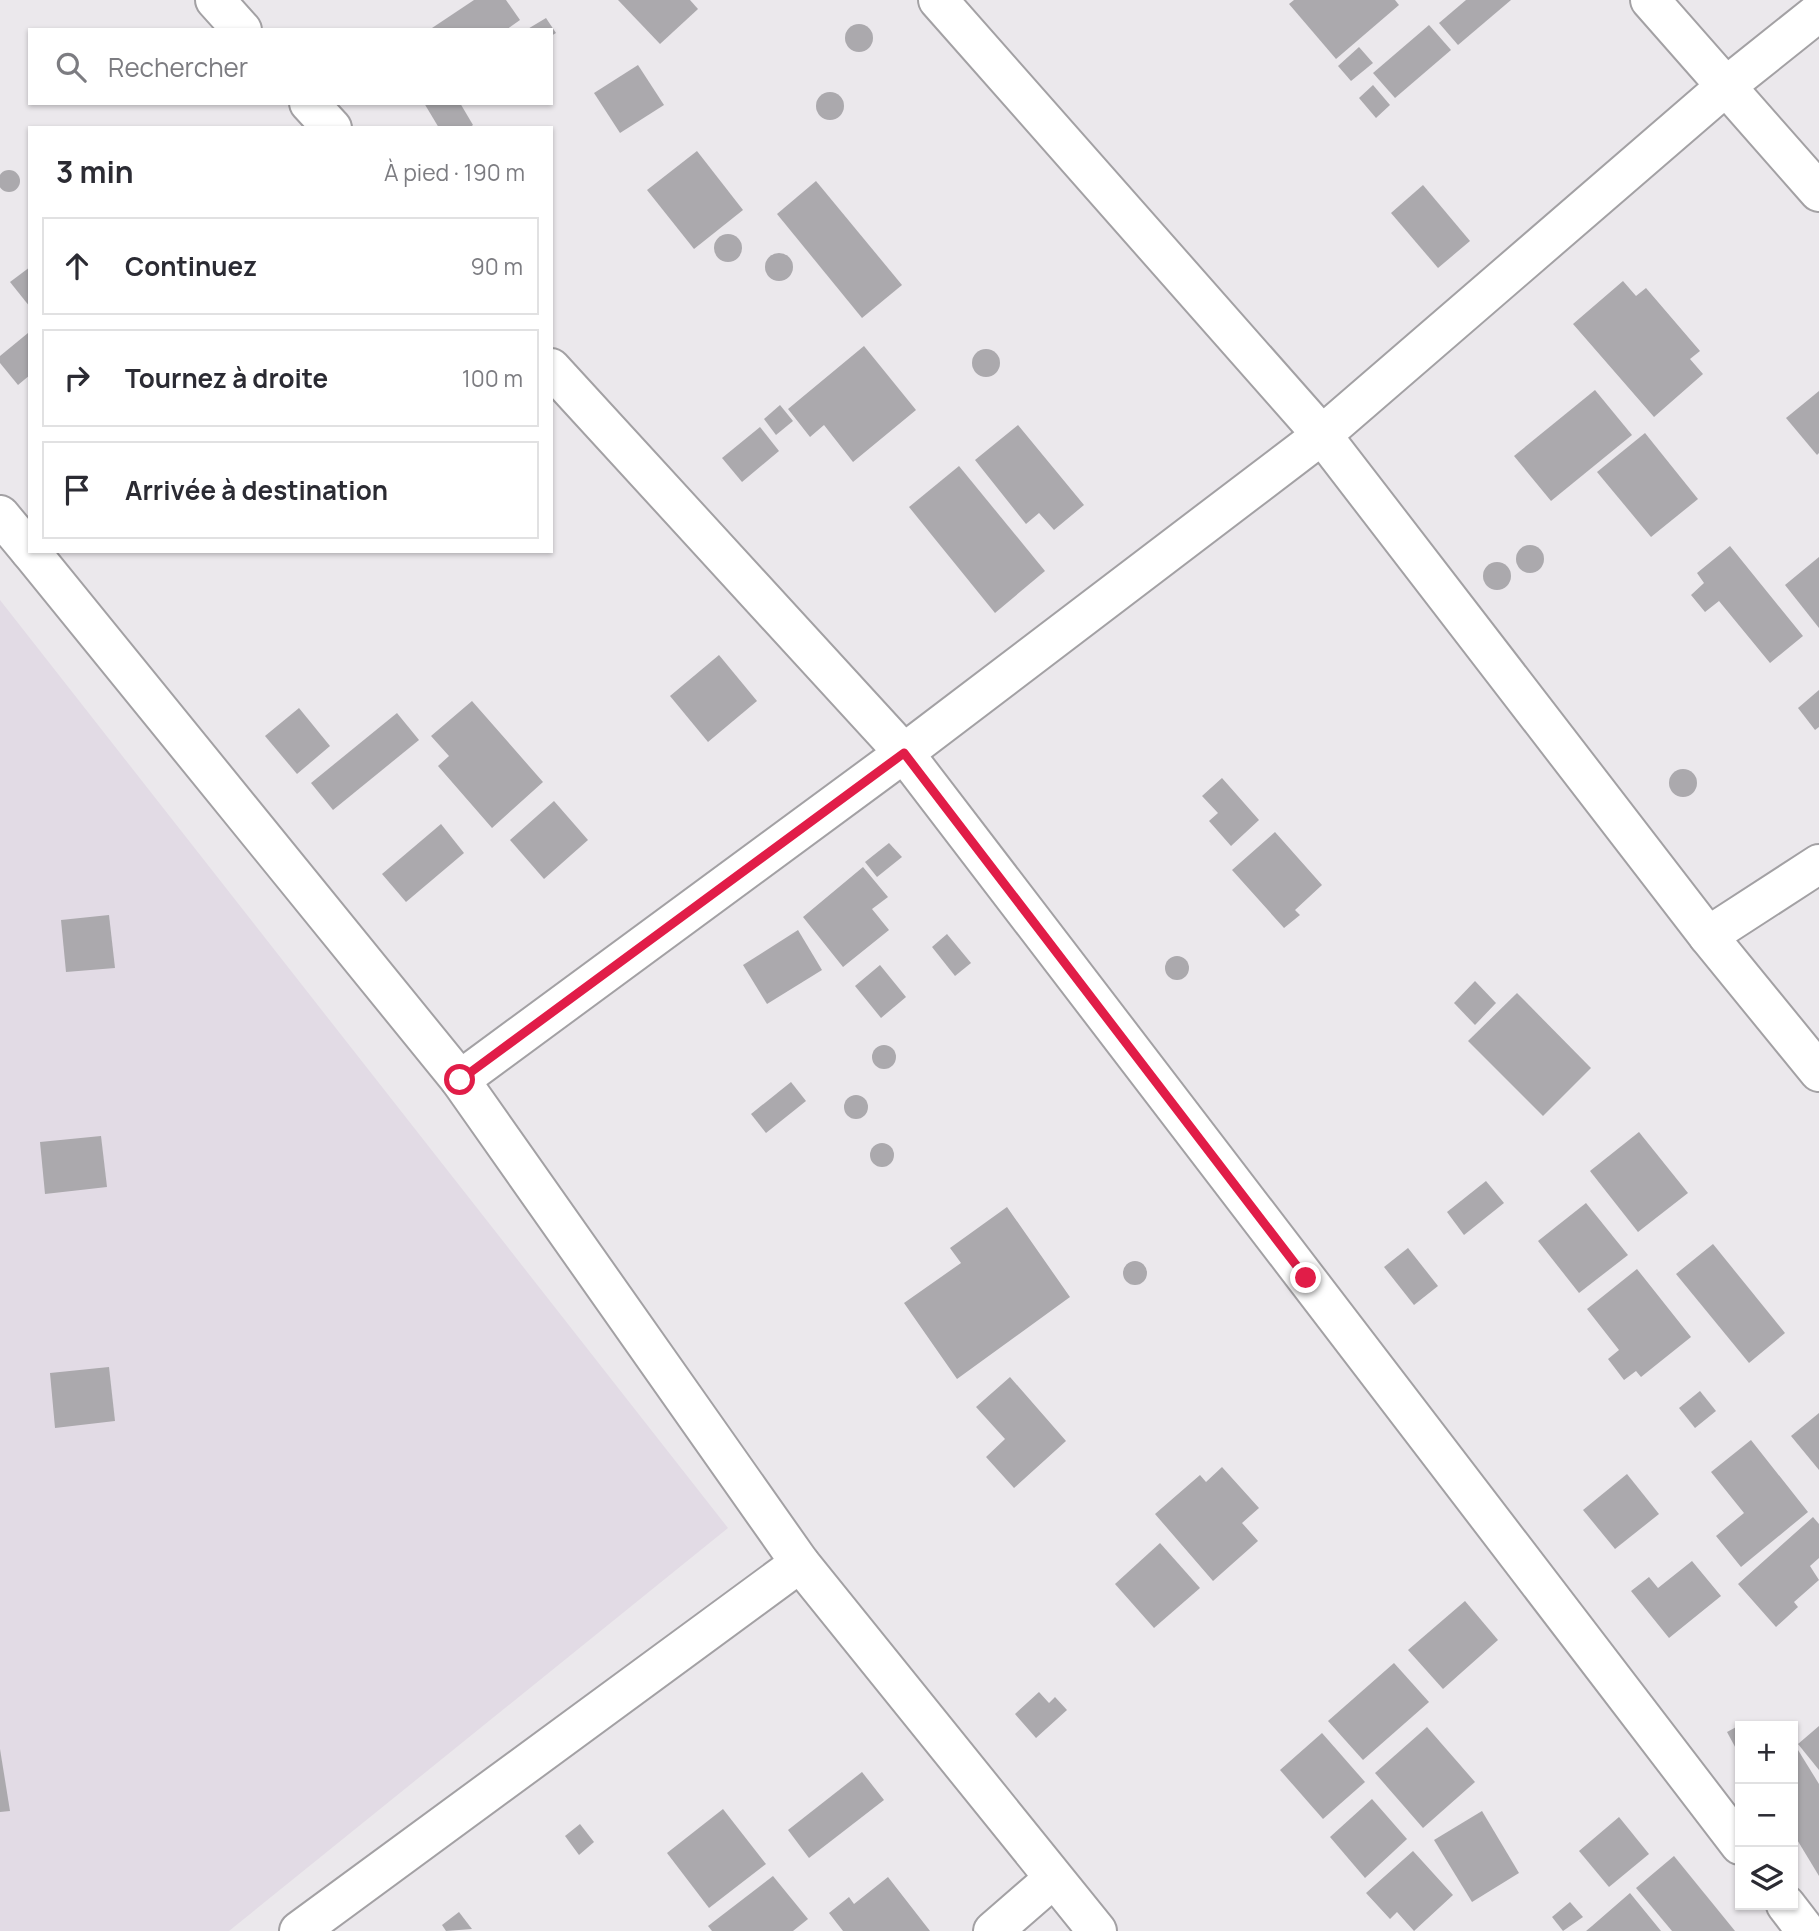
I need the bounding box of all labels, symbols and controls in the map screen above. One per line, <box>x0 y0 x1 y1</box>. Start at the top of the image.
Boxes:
search box <box>28 28 553 105</box>
icon: search <box>52 48 90 86</box>
text: Rechercher <box>108 49 248 85</box>
text: 3 min <box>56 151 134 192</box>
text: À pied · 190 m <box>384 156 525 188</box>
icon: ahead <box>58 247 96 285</box>
text: Continuez <box>125 248 257 284</box>
text: 90 m <box>471 250 523 282</box>
icon: right <box>58 359 96 397</box>
text: Tournez à droite <box>125 360 328 396</box>
text: 100 m <box>462 362 523 394</box>
icon: arrive <box>58 471 96 509</box>
text: Arrivée à destination <box>125 472 388 508</box>
route start <box>444 1064 475 1095</box>
route end <box>1290 1262 1321 1293</box>
map controls <box>1735 1721 1798 1910</box>
button: + <box>1735 1721 1798 1784</box>
button: − <box>1735 1784 1798 1847</box>
button: layers <box>1735 1847 1798 1910</box>

